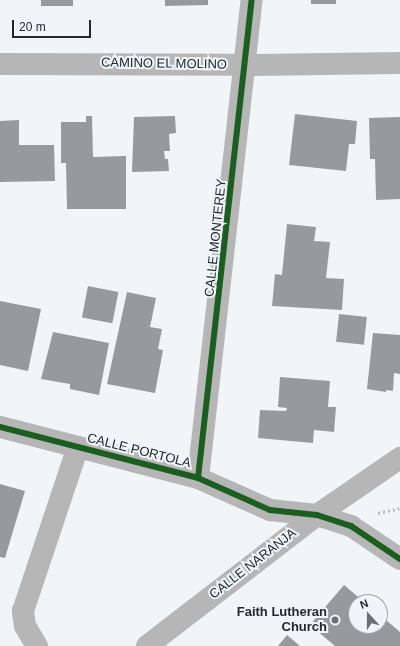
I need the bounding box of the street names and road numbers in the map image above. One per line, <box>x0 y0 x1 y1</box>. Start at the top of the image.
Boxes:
street label: CAMINO EL MOLINO <box>101 55 227 73</box>
street label: CALLE MONTEREY <box>202 178 230 298</box>
street label: CALLE PORTOLA <box>85 431 193 471</box>
street label: CALLE NARANJA <box>207 525 299 603</box>

